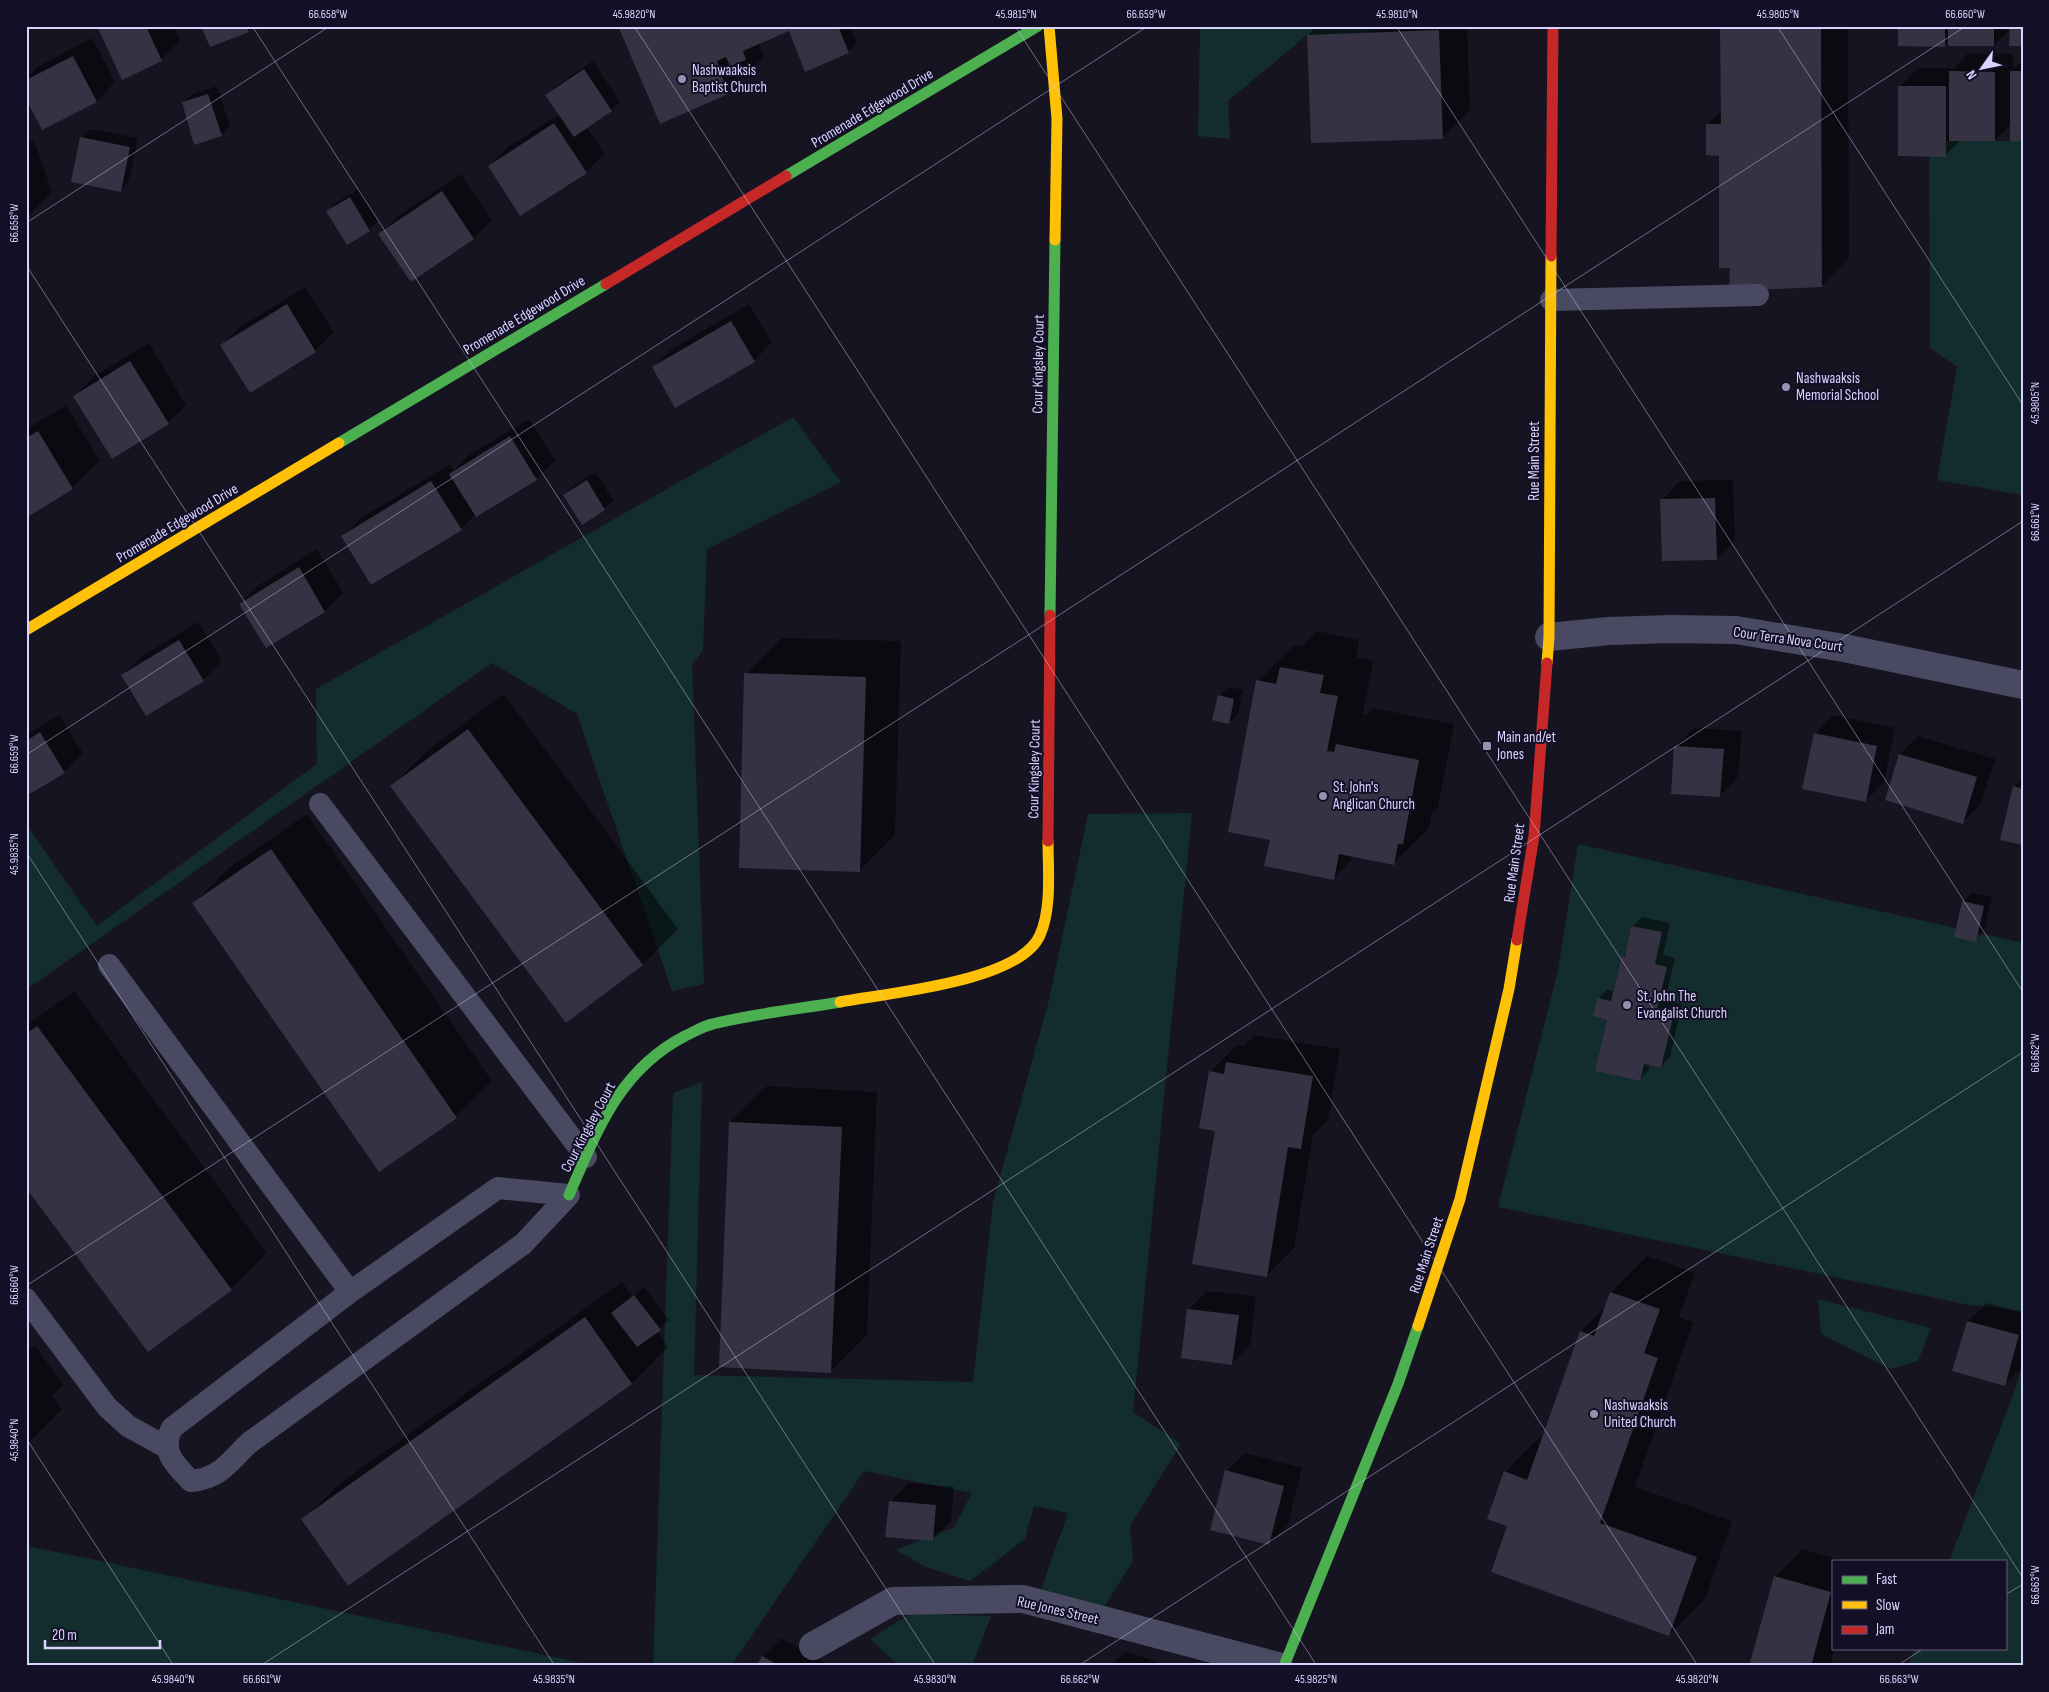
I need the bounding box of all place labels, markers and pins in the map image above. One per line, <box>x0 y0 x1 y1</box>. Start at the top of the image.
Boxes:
place label: Nashwaaksis Baptist Church <box>692 61 767 97</box>
marker: Nashwaaksis Baptist Church <box>676 73 688 85</box>
place label: Nashwaaksis Memorial School <box>1796 369 1879 405</box>
marker: Nashwaaksis Memorial School <box>1780 381 1792 393</box>
place label: Main and/et Jones <box>1496 728 1556 764</box>
marker: Main and/et Jones <box>1481 740 1493 752</box>
place label: St. John's Anglican Church <box>1332 778 1415 814</box>
marker: St. John's Anglican Church <box>1317 790 1329 802</box>
place label: St. John The Evangalist Church <box>1637 987 1727 1023</box>
marker: St. John The Evangalist Church <box>1621 999 1633 1011</box>
place label: Nashwaaksis United Church <box>1604 1396 1676 1432</box>
marker: Nashwaaksis United Church <box>1588 1408 1600 1420</box>

